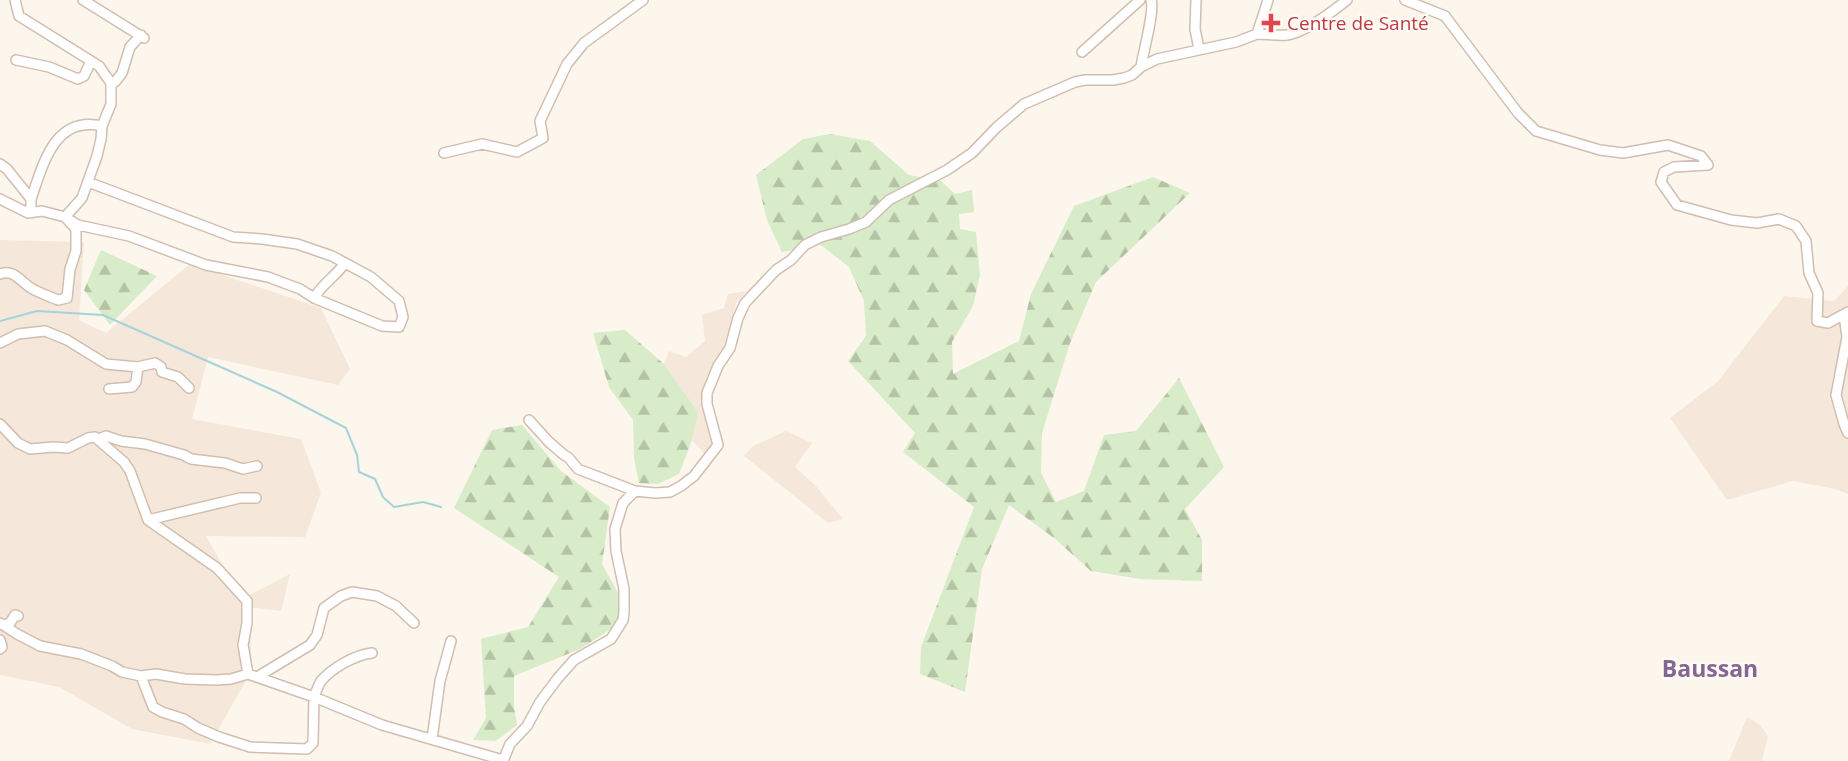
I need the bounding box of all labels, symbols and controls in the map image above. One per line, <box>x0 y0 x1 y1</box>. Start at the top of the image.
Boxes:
place label: Centre de Santé <box>1287 10 1429 36</box>
marker: Centre de Santé <box>1261 13 1281 33</box>
district label: Baussan <box>1662 652 1758 684</box>

